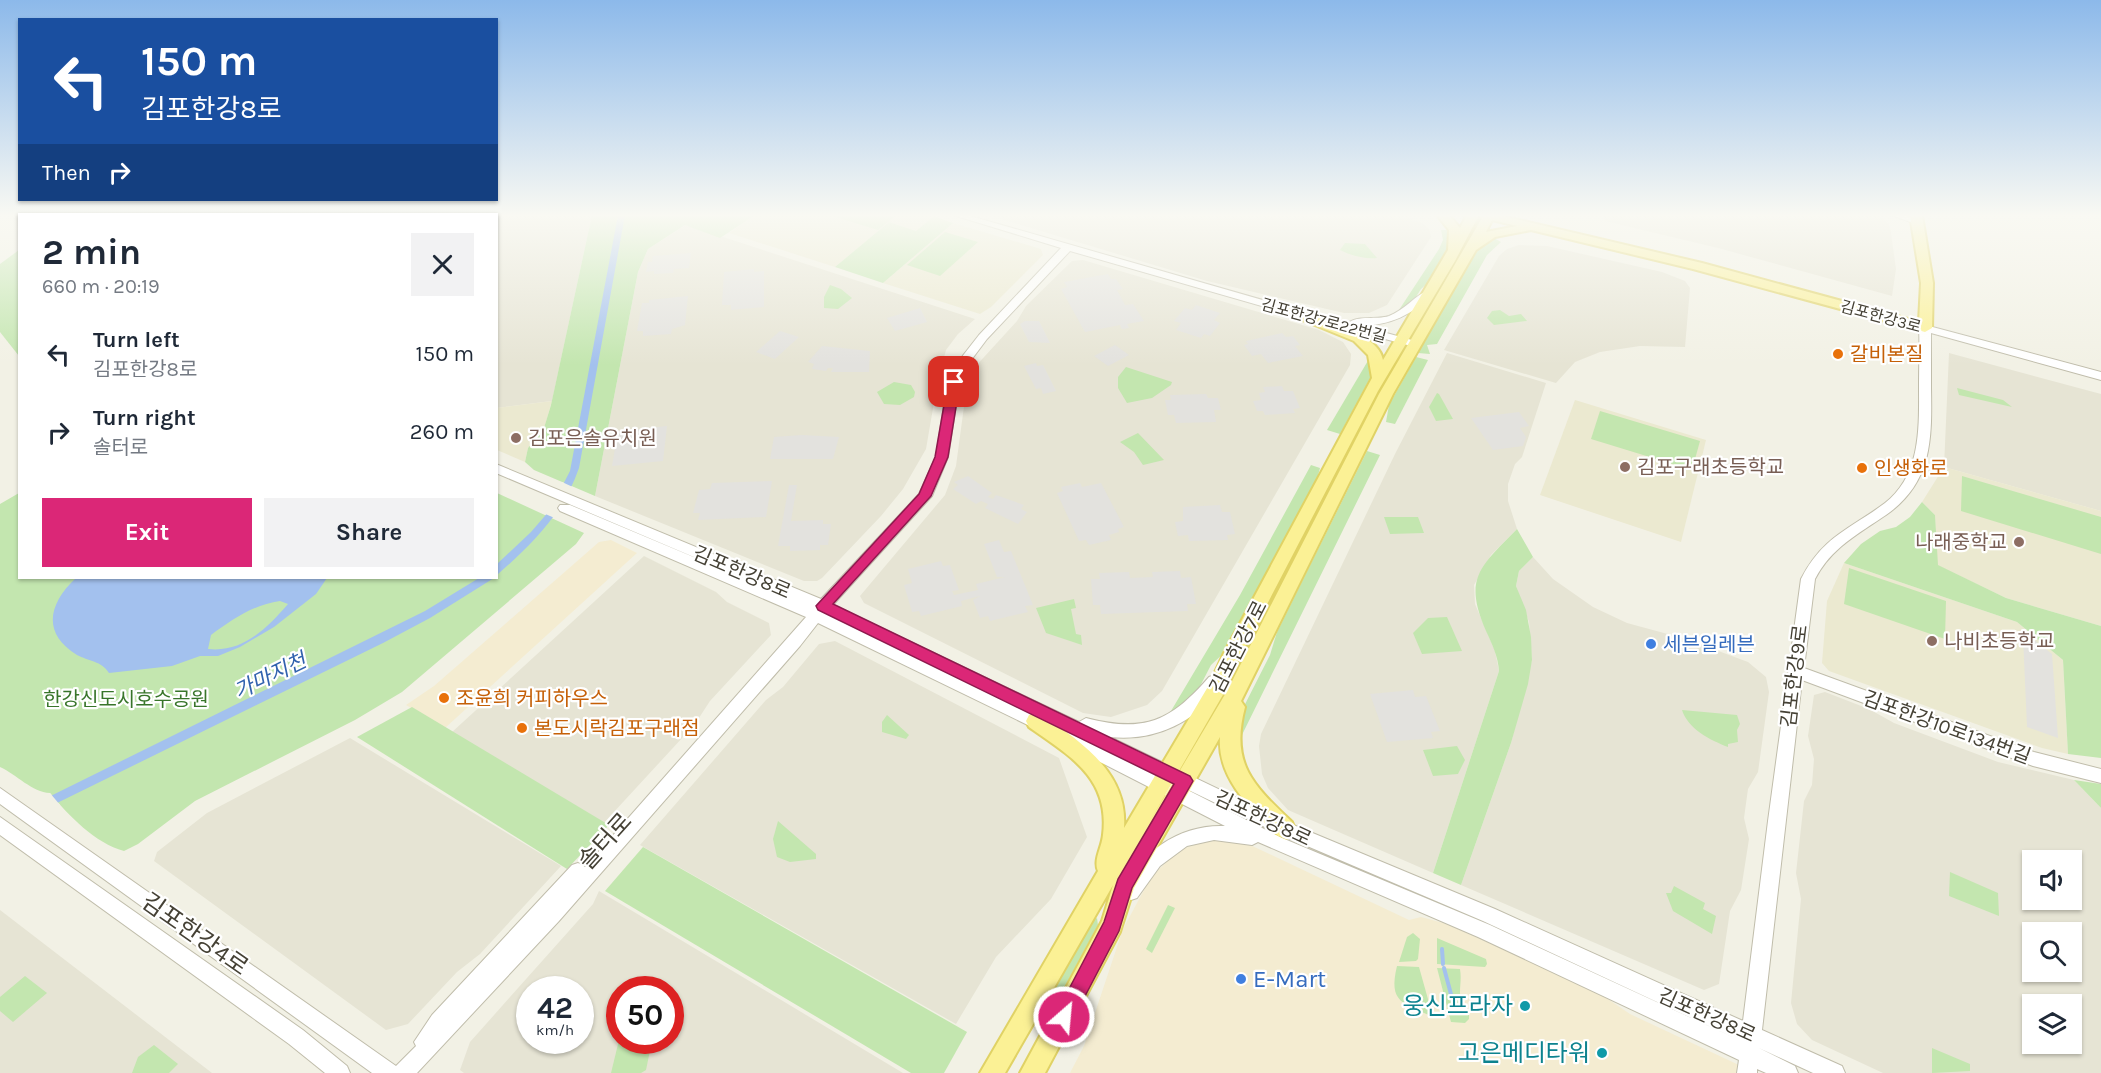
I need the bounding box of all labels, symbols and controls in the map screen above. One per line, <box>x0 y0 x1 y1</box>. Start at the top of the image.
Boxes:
text: 150 m <box>141 36 257 86</box>
icon: left <box>42 42 120 120</box>
text: 김포한강8로 <box>141 93 282 125</box>
icon: right <box>103 156 136 189</box>
text: Then <box>42 160 91 186</box>
text: 2 min <box>42 231 141 273</box>
button: close <box>411 233 474 296</box>
text: 660 m · 20:19 <box>42 275 160 298</box>
street label: 김포한강7로22번길 <box>1259 295 1389 346</box>
street label: 김포한강3로 <box>1838 297 1924 336</box>
text: Turn left <box>93 327 180 353</box>
icon: left <box>42 338 75 371</box>
text: 150 m <box>415 341 474 367</box>
place label: 갈비본질 <box>1850 343 1924 366</box>
marker: 갈비본질 <box>1831 347 1845 361</box>
pin <box>928 356 979 407</box>
text: 김포한강8로 <box>93 358 197 381</box>
icon: arrive <box>937 365 970 398</box>
text: Turn right <box>93 405 196 431</box>
icon: right <box>42 416 75 449</box>
text: 260 m <box>410 419 474 445</box>
place label: 김포은솔유치원 <box>528 427 657 450</box>
marker: 김포은솔유치원 <box>509 431 523 445</box>
text: 솔터로 <box>93 436 148 459</box>
place label: 김포구래초등학교 <box>1637 456 1784 479</box>
place label: 인생화로 <box>1874 457 1948 480</box>
marker: 김포구래초등학교 <box>1618 460 1632 474</box>
marker: 인생화로 <box>1855 461 1869 475</box>
button: Exit <box>42 498 252 567</box>
button: Share <box>264 498 474 567</box>
place label: 나래중학교 <box>1915 531 2007 554</box>
marker: 나래중학교 <box>2012 535 2026 549</box>
street label: 김포한강8로 <box>689 541 794 603</box>
street label: 김포한강7로 <box>1205 597 1272 698</box>
street label: 김포한강9로 <box>1777 623 1812 729</box>
place label: 나비초등학교 <box>1944 630 2054 653</box>
place label: 세븐일레븐 <box>1663 633 1755 656</box>
marker: 나비초등학교 <box>1925 634 1939 648</box>
marker: 세븐일레븐 <box>1644 637 1658 651</box>
water label: 가마지천 <box>230 647 312 704</box>
street label: 김포한강10로134번길 <box>1860 686 2034 769</box>
place label: 조윤희 커피하우스 <box>456 687 608 710</box>
park label: 한강신도시호수공원 <box>43 688 209 711</box>
marker: 조윤희 커피하우스 <box>437 691 451 705</box>
place label: 본도시락김포구래점 <box>534 717 700 740</box>
marker: 본도시락김포구래점 <box>515 721 529 735</box>
street label: 김포한강8로 <box>1211 786 1315 851</box>
street label: 솔터로 <box>572 807 638 875</box>
map controls <box>2022 850 2082 1054</box>
button: sound <box>2022 850 2082 910</box>
street label: 김포한강4로 <box>136 887 254 981</box>
button: search <box>2022 922 2082 982</box>
place label: E-Mart <box>1253 965 1326 993</box>
marker: E-Mart <box>1234 972 1248 986</box>
speed limit sign: 50 <box>606 976 684 1054</box>
street label: 김포한강8로 <box>1654 984 1759 1047</box>
position arrow <box>1032 985 1096 1049</box>
text: 42 <box>537 990 573 1026</box>
place label: 웅신프라자 <box>1403 992 1513 1020</box>
button: layers <box>2022 994 2082 1054</box>
marker: 웅신프라자 <box>1518 999 1532 1013</box>
text: km/h <box>536 1021 574 1039</box>
place label: 고은메디타워 <box>1458 1039 1590 1067</box>
marker: 고은메디타워 <box>1595 1046 1609 1060</box>

